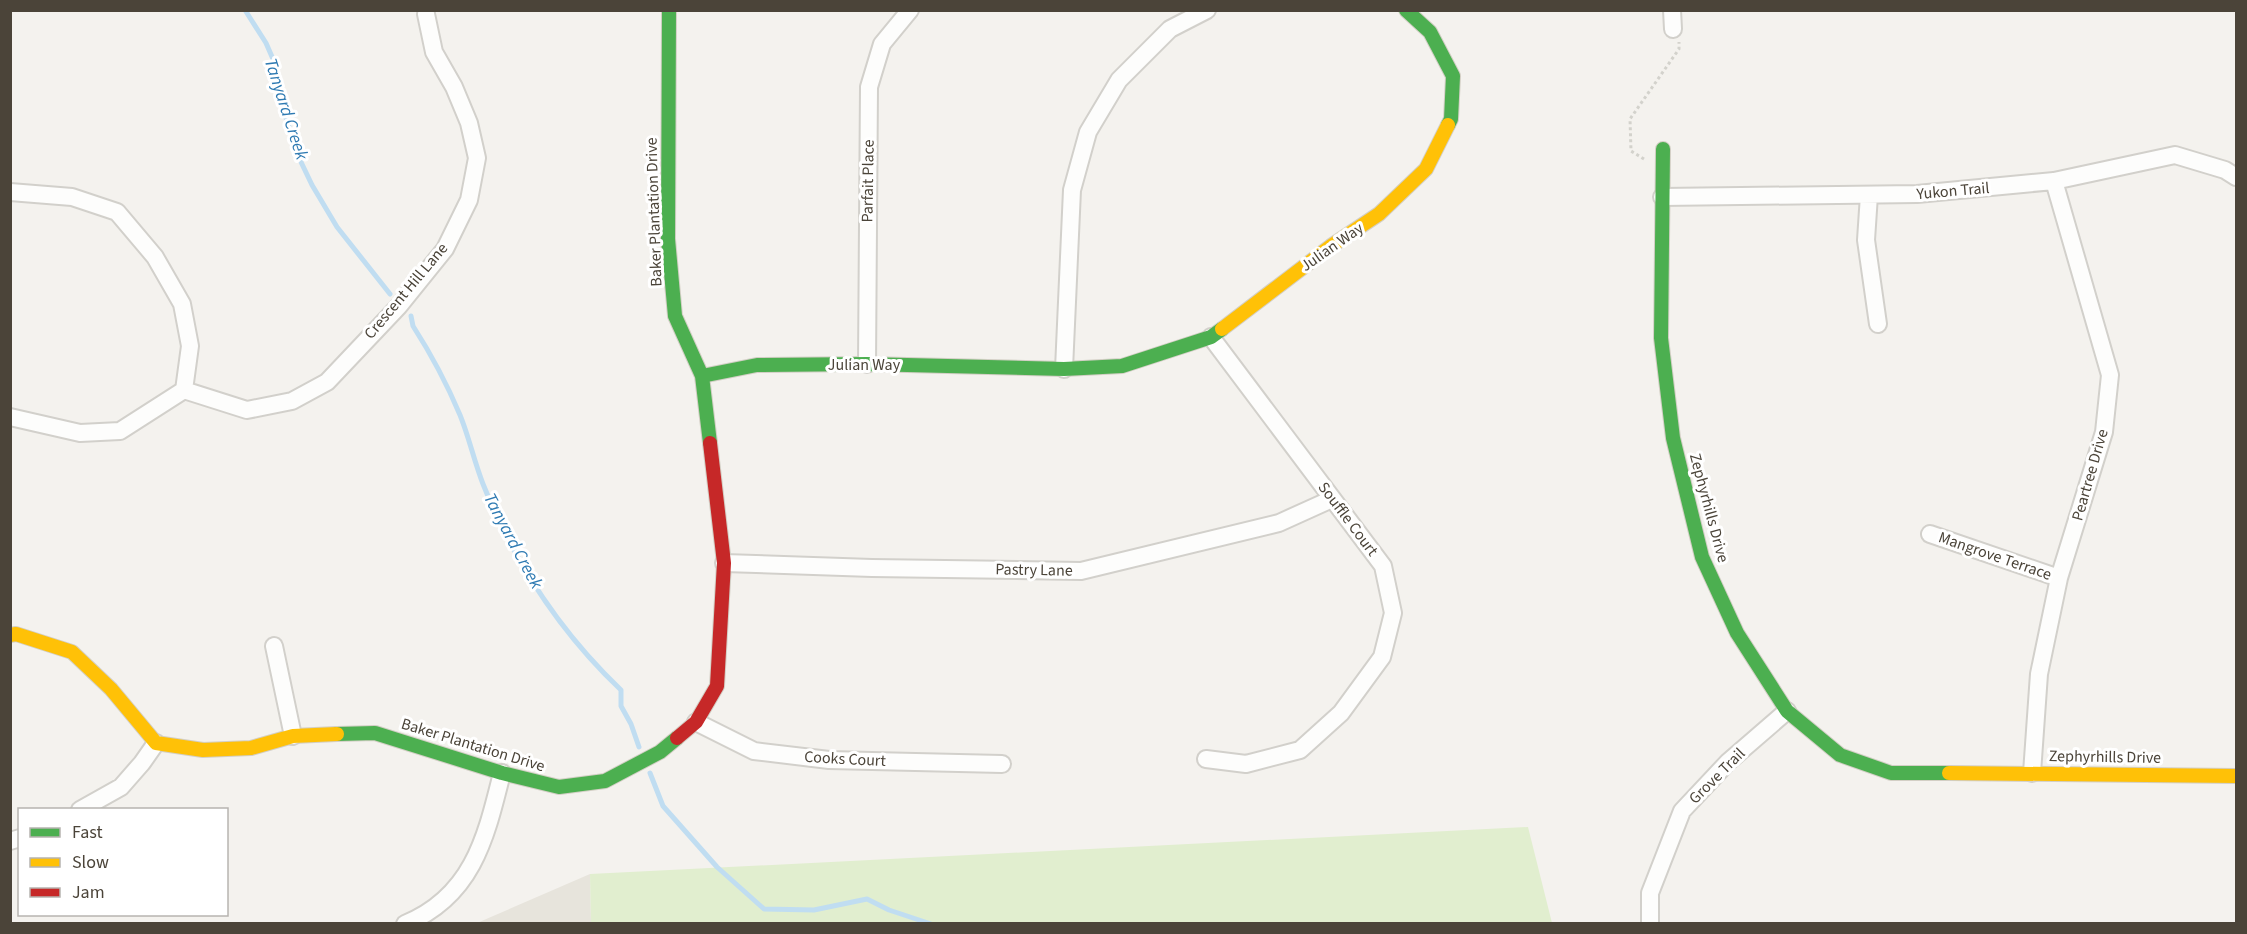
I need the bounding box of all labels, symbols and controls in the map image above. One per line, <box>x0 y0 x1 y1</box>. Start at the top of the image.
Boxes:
water label: Tanyard Creek <box>258 55 314 163</box>
street label: Baker Plantation Drive <box>640 137 668 287</box>
street label: Parfait Place <box>856 139 880 223</box>
street label: Yukon Trail <box>1915 177 1990 205</box>
street label: Julian Way <box>1296 217 1368 277</box>
street label: Crescent Hill Lane <box>359 238 453 344</box>
street label: Julian Way <box>828 354 901 376</box>
street label: Peartree Drive <box>2066 426 2114 523</box>
street label: Zephyrhills Drive <box>1684 451 1734 565</box>
street label: Souffle Court <box>1313 477 1384 561</box>
water label: Tanyard Creek <box>477 489 549 594</box>
street label: Mangrove Terrace <box>1936 526 2055 586</box>
street label: Pastry Lane <box>995 558 1073 582</box>
street label: Baker Plantation Drive <box>398 713 548 777</box>
street label: Grove Trail <box>1684 743 1750 809</box>
street label: Zephyrhills Drive <box>2049 745 2161 769</box>
street label: Cooks Court <box>804 746 887 772</box>
legend <box>18 808 228 916</box>
text: Fast <box>72 820 103 845</box>
text: Slow <box>72 850 109 875</box>
text: Jam <box>72 880 105 905</box>

